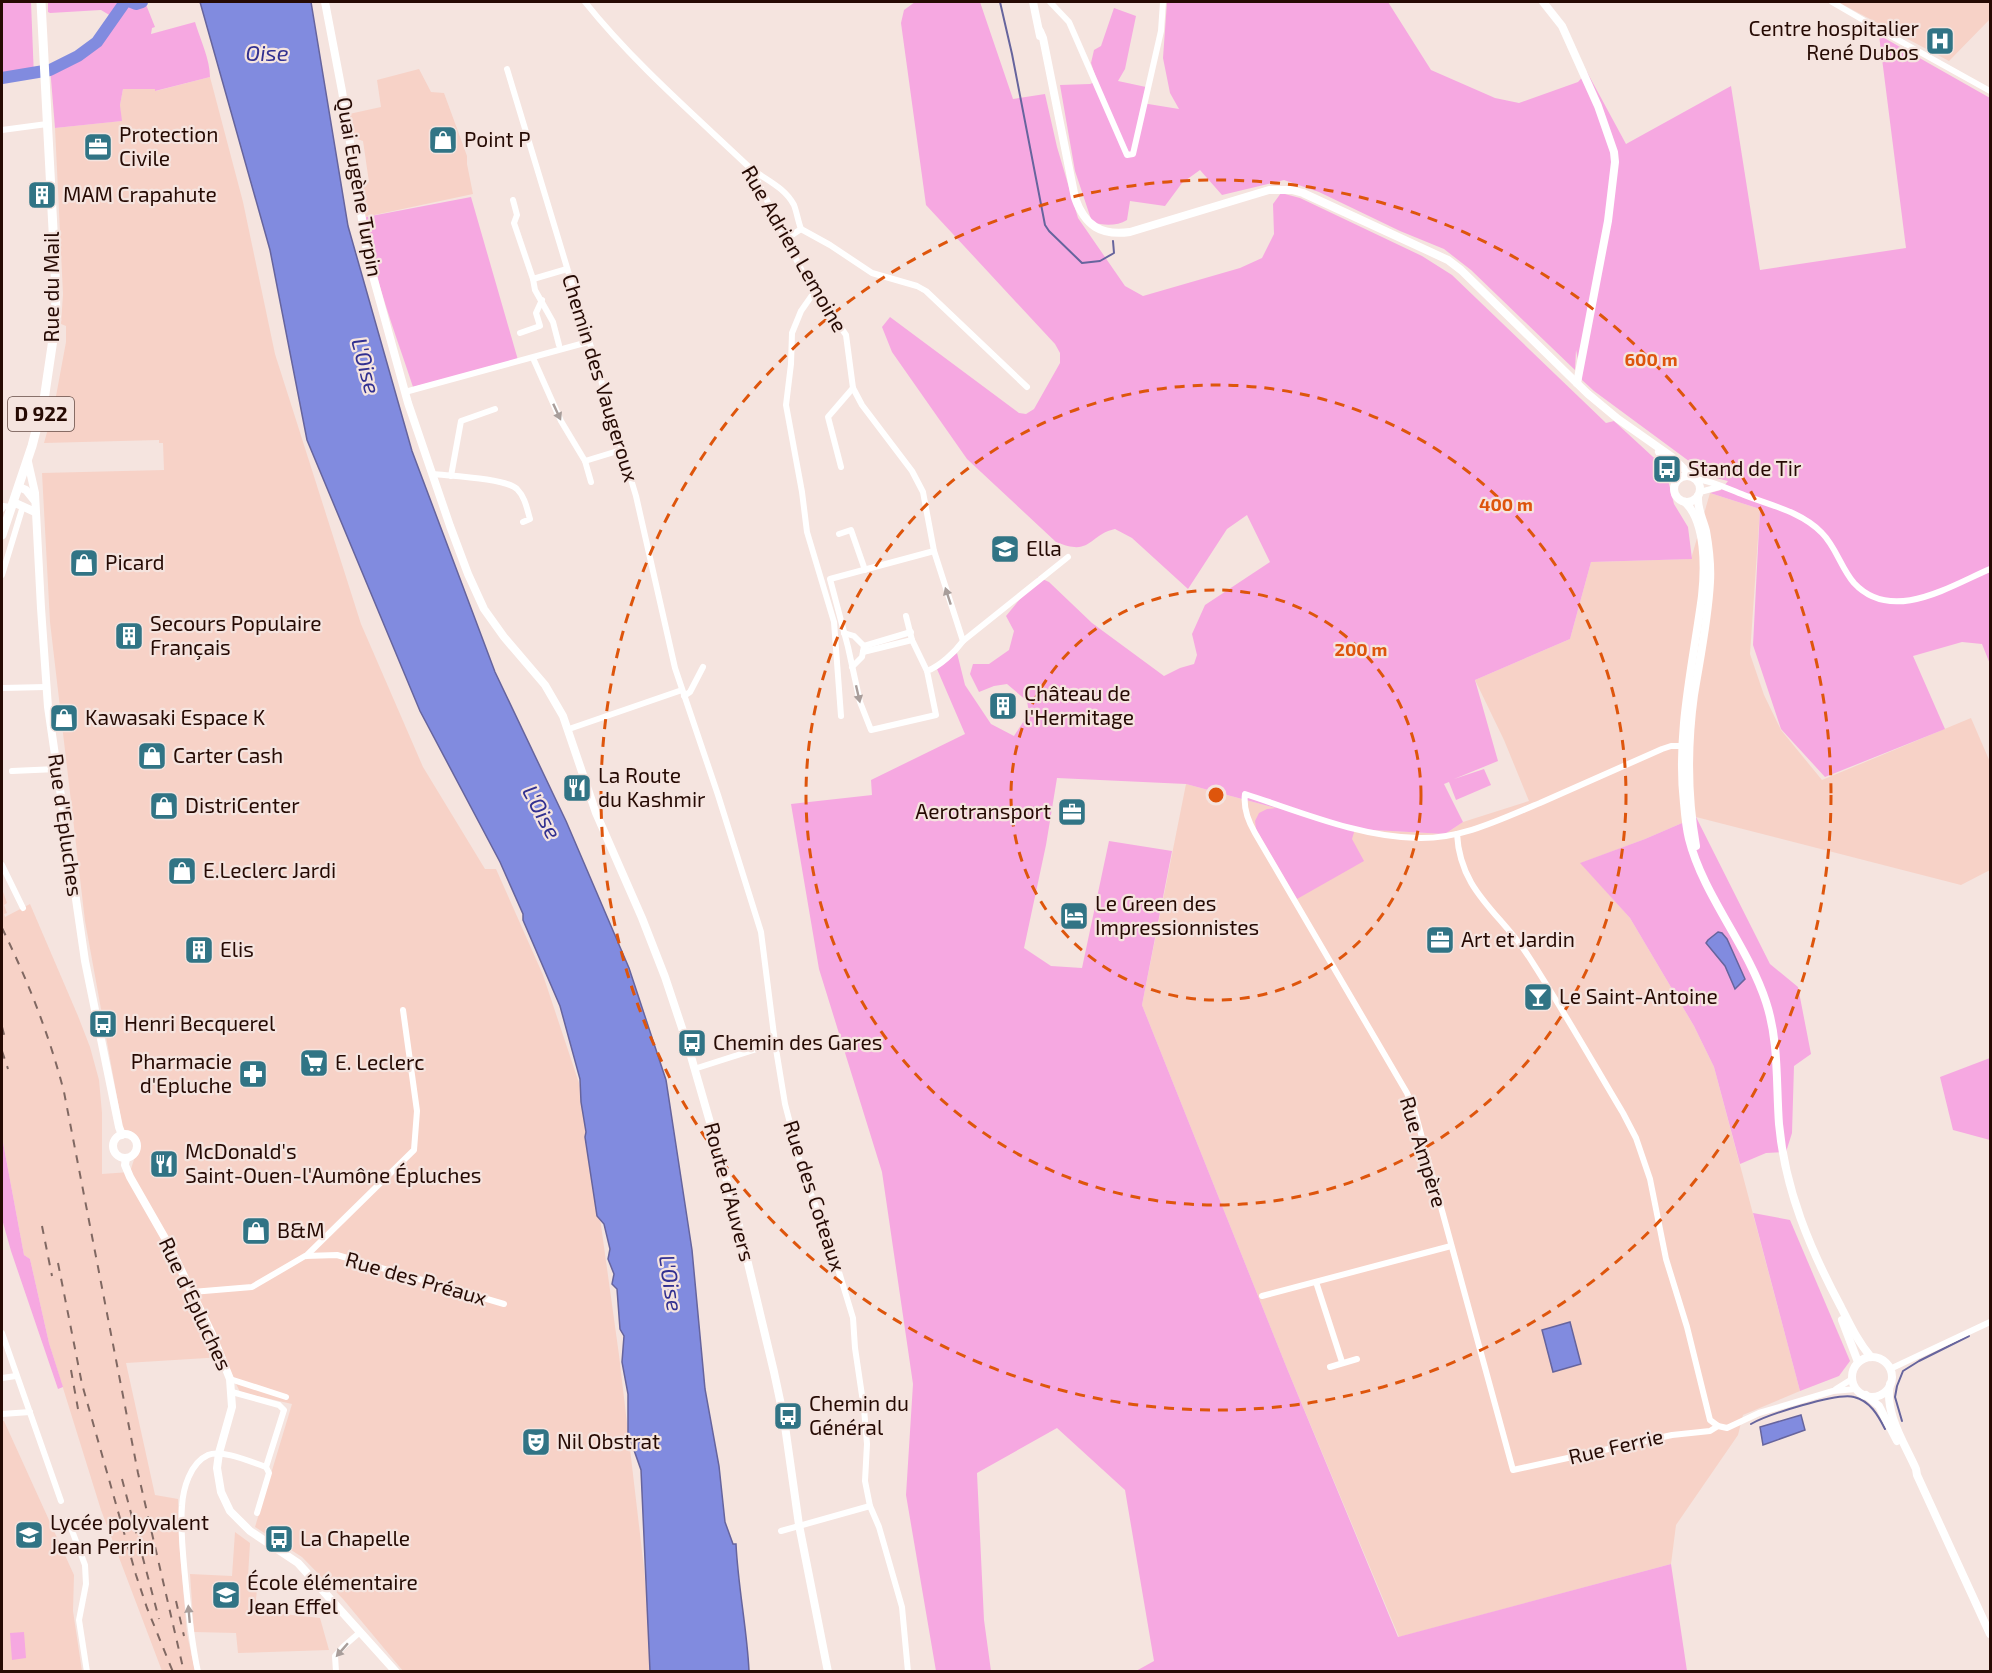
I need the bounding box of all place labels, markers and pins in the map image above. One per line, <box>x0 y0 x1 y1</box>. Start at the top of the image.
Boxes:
place label: Centre hospitalier René Dubos <box>1749 15 1920 64</box>
hospital icon: Centre hospitalier René Dubos <box>1924 25 1956 57</box>
place label: Protection Civile <box>119 121 218 170</box>
shop icon: Point P <box>427 124 459 156</box>
place label: Point P <box>464 126 531 151</box>
office icon: Protection Civile <box>82 131 114 163</box>
building icon: MAM Crapahute <box>26 179 58 211</box>
place label: MAM Crapahute <box>63 181 217 206</box>
bus stop icon: Stand de Tir <box>1651 453 1683 485</box>
place label: Stand de Tir <box>1688 455 1802 480</box>
school or university icon: Ella <box>989 533 1021 565</box>
place label: Ella <box>1026 535 1062 560</box>
shop icon: Picard <box>68 547 100 579</box>
place label: Picard <box>105 549 165 574</box>
place label: Secours Populaire Français <box>150 610 322 661</box>
building icon: Secours Populaire Français <box>113 620 145 652</box>
place label: Château de l'Hermitage <box>1024 680 1134 729</box>
building icon: Château de l'Hermitage <box>987 690 1019 722</box>
shop icon: Kawasaki Espace K <box>48 702 80 734</box>
place label: Kawasaki Espace K <box>85 704 266 729</box>
shop icon: Carter Cash <box>136 740 168 772</box>
place label: Carter Cash <box>173 742 283 767</box>
place label: La Route du Kashmir <box>598 762 706 811</box>
restaurant icon: La Route du Kashmir <box>561 772 593 804</box>
centre of rings <box>1206 785 1226 805</box>
shop icon: DistriCenter <box>148 790 180 822</box>
place label: DistriCenter <box>185 792 300 817</box>
office icon: Aerotransport <box>1056 796 1088 828</box>
place label: Aerotransport <box>915 798 1051 823</box>
shop icon: E.Leclerc Jardi <box>166 855 198 887</box>
place label: E.Leclerc Jardi <box>203 857 336 882</box>
place label: Le Green des Impressionnistes <box>1095 890 1259 939</box>
hotel icon: Le Green des Impressionnistes <box>1058 900 1090 932</box>
office icon: Art et Jardin <box>1424 924 1456 956</box>
place label: Art et Jardin <box>1461 926 1575 951</box>
building icon: Elis <box>183 934 215 966</box>
place label: Elis <box>220 936 254 961</box>
bar icon: Le Saint-Antoine <box>1522 981 1554 1013</box>
place label: Le Saint-Antoine <box>1559 983 1718 1008</box>
bus stop icon: Henri Becquerel <box>87 1008 119 1040</box>
place label: Henri Becquerel <box>124 1010 276 1035</box>
bus stop icon: Chemin des Gares <box>676 1027 708 1059</box>
place label: Chemin des Gares <box>713 1029 882 1054</box>
supermarket icon: E. Leclerc <box>298 1047 330 1079</box>
place label: Pharmacie d'Epluche <box>131 1048 232 1097</box>
place label: E. Leclerc <box>335 1049 424 1074</box>
pharmacy icon: Pharmacie d'Epluche <box>237 1058 269 1090</box>
place label: McDonald's Saint-Ouen-l'Aumône Épluches <box>185 1138 482 1187</box>
restaurant icon: McDonald's Saint-Ouen-l'Aumône Épluches <box>148 1148 180 1180</box>
shop icon: B&M <box>240 1215 272 1247</box>
place label: B&M <box>277 1217 325 1242</box>
place label: Chemin du Général <box>809 1390 909 1439</box>
bus stop icon: Chemin du Général <box>772 1400 804 1432</box>
theatre icon: Nil Obstrat <box>520 1426 552 1458</box>
place label: Nil Obstrat <box>557 1428 660 1453</box>
place label: Lycée polyvalent Jean Perrin <box>50 1509 209 1558</box>
school or university icon: Lycée polyvalent Jean Perrin <box>13 1519 45 1551</box>
bus stop icon: La Chapelle <box>263 1523 295 1555</box>
place label: La Chapelle <box>300 1525 410 1550</box>
place label: École élémentaire Jean Effel <box>247 1569 418 1618</box>
school or university icon: École élémentaire Jean Effel <box>210 1579 242 1611</box>

